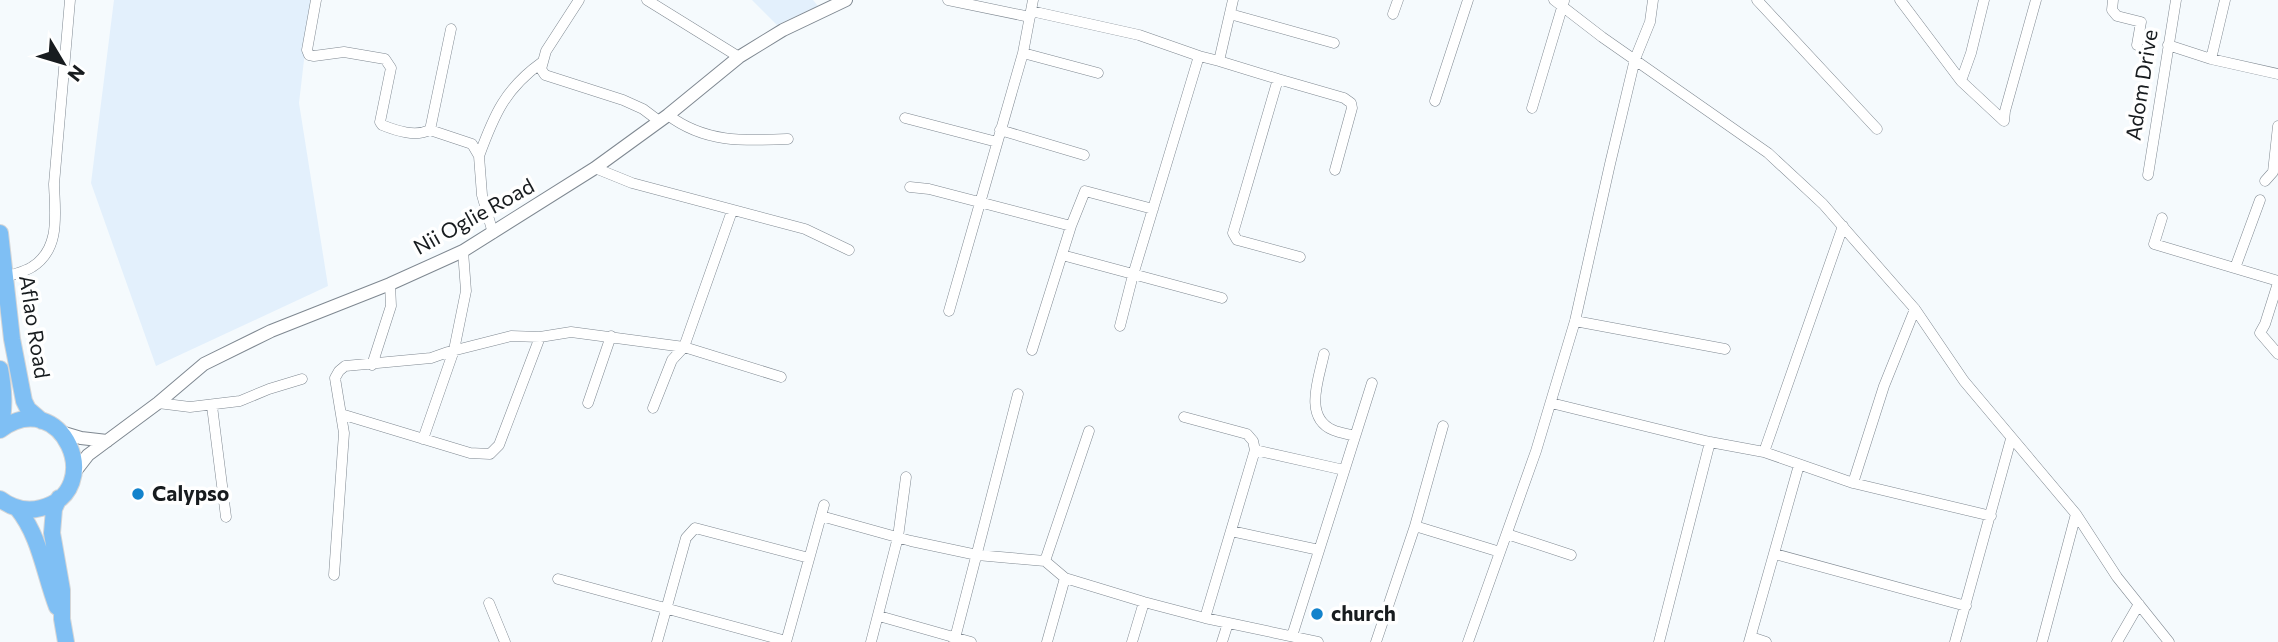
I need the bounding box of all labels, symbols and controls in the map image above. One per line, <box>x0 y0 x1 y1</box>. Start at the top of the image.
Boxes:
north arrow <box>28 28 98 98</box>
street label: Adom Drive <box>2119 28 2162 142</box>
text: N <box>63 61 90 86</box>
street label: Nii Oglie Road <box>409 172 538 259</box>
street label: Aflao Road <box>15 273 56 380</box>
place label: Calypso <box>152 480 229 505</box>
marker: Calypso <box>130 486 146 502</box>
place label: church <box>1331 600 1396 625</box>
marker: church <box>1309 606 1325 622</box>

